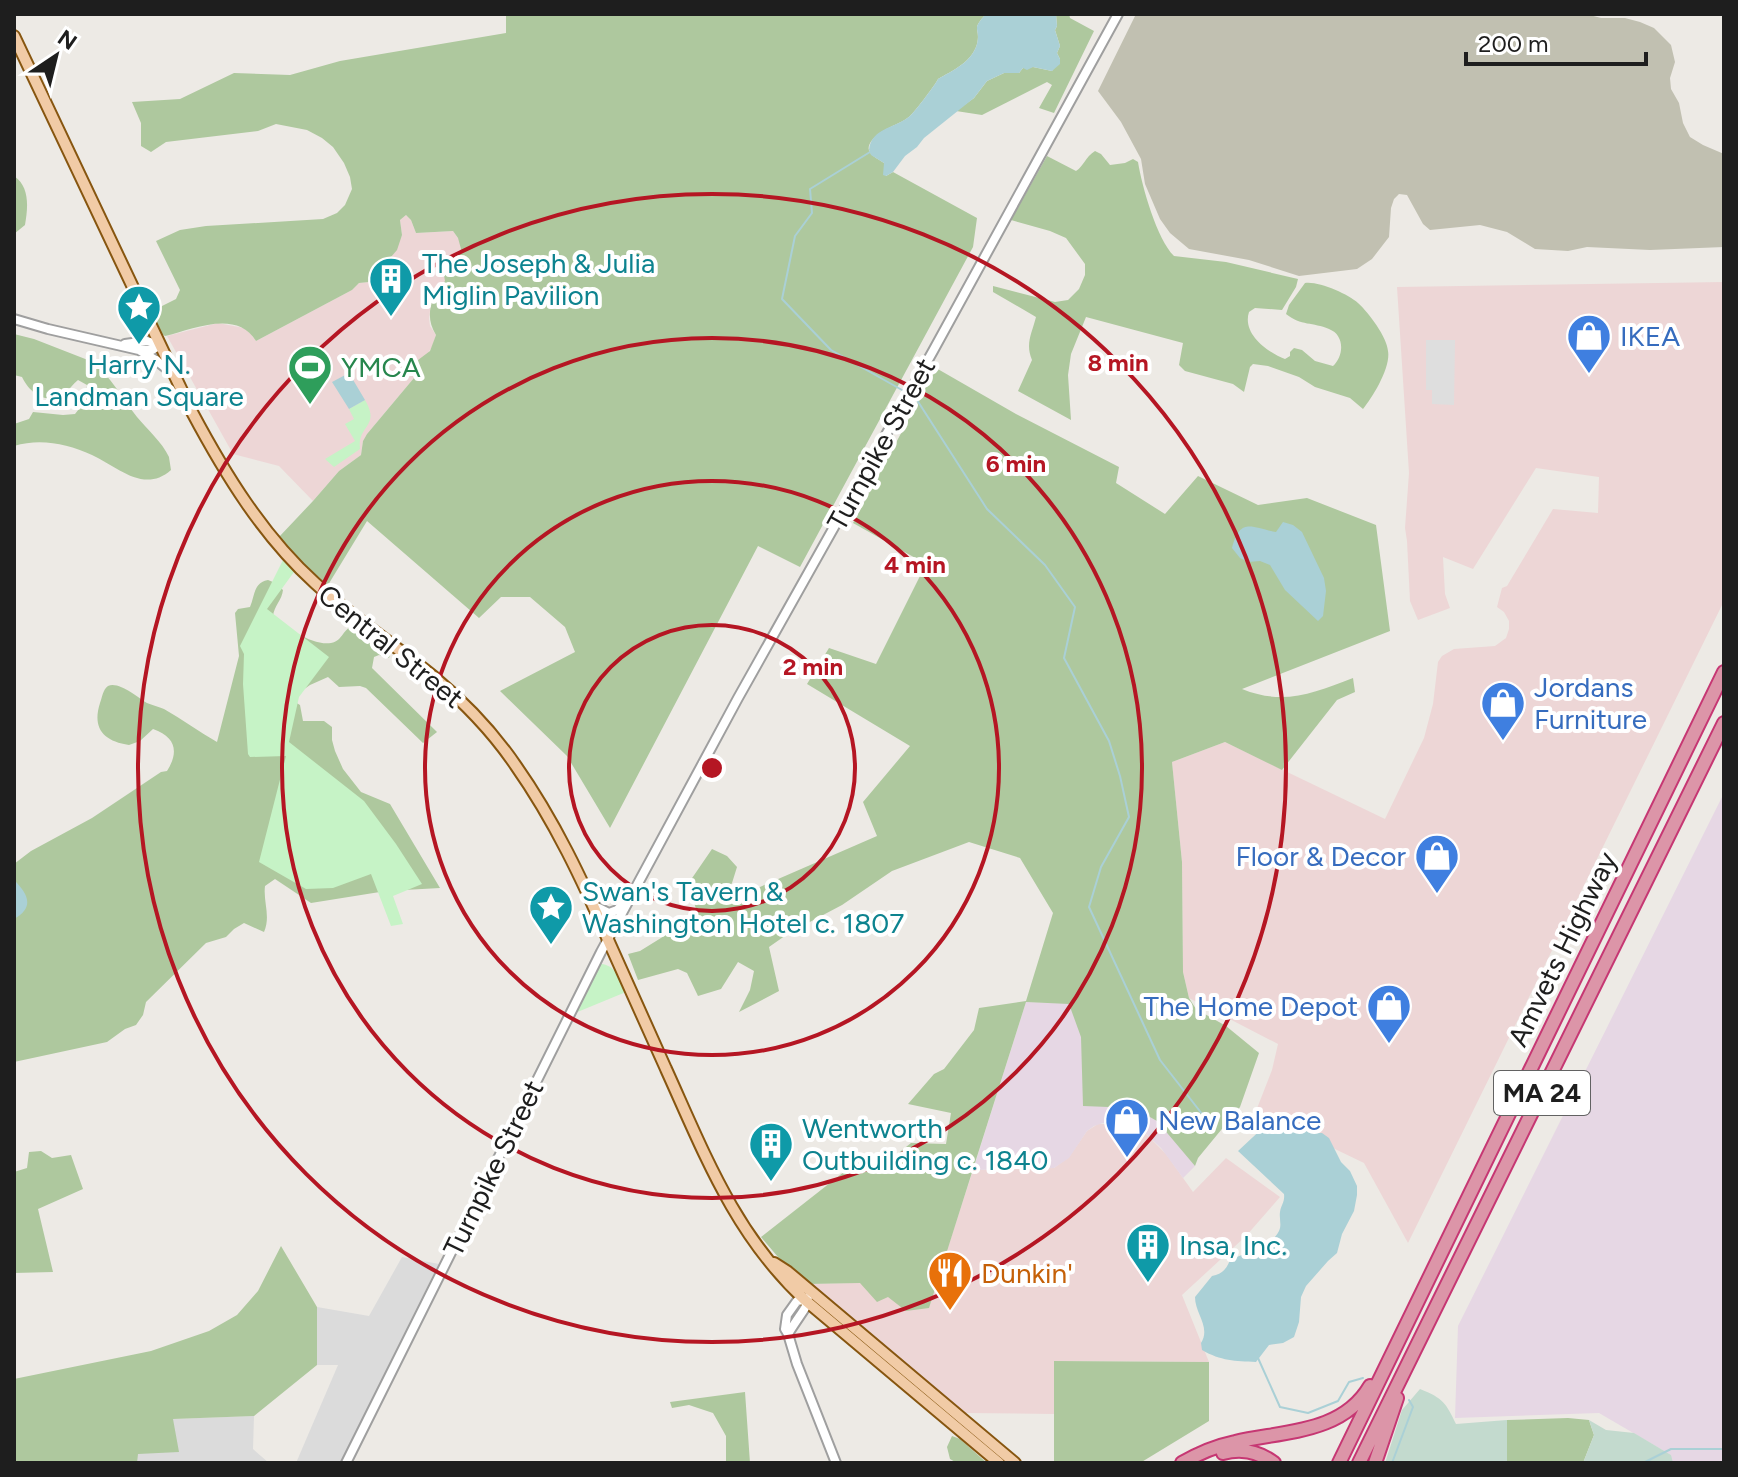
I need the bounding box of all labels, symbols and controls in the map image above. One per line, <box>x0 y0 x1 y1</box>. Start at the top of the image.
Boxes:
north arrow <box>16 16 96 96</box>
scale bar <box>1466 16 1646 66</box>
text: N <box>52 24 82 56</box>
text: 200 m <box>1478 29 1549 58</box>
place label: The Joseph & Julia Miglin Pavilion <box>422 246 655 312</box>
building icon: The Joseph & Julia Miglin Pavilion <box>367 255 415 318</box>
place icon: Harry N. Landman Square <box>115 283 163 346</box>
shop icon: IKEA <box>1565 312 1613 375</box>
place label: IKEA <box>1620 319 1680 353</box>
sports icon: YMCA <box>286 343 334 406</box>
place label: Harry N. Landman Square <box>34 347 244 413</box>
text: 8 min <box>1087 348 1149 377</box>
place label: YMCA <box>341 350 421 384</box>
street label: Turnpike Street <box>820 352 942 536</box>
text: 6 min <box>986 449 1046 478</box>
text: 4 min <box>884 550 946 579</box>
street label: Central Street <box>312 577 470 715</box>
text: 2 min <box>783 652 843 681</box>
place label: Jordans Furniture <box>1534 670 1647 736</box>
shop icon: Jordans Furniture <box>1479 679 1527 742</box>
centre of rings <box>698 754 726 782</box>
shop icon: Floor & Decor <box>1413 832 1461 895</box>
place label: Floor & Decor <box>1235 839 1407 873</box>
street label: Amvets Highway <box>1500 846 1624 1052</box>
place label: Swan's Tavern & Washington Hotel c. 1807 <box>582 874 904 940</box>
place icon: Swan's Tavern & Washington Hotel c. 1807 <box>527 883 575 946</box>
shop icon: The Home Depot <box>1365 982 1413 1045</box>
place label: The Home Depot <box>1143 989 1358 1023</box>
road number: MA 24 <box>1494 1071 1590 1115</box>
street label: Turnpike Street <box>436 1074 550 1262</box>
shop icon: New Balance <box>1103 1096 1151 1159</box>
place label: New Balance <box>1158 1103 1321 1137</box>
place label: Wentworth Outbuilding c. 1840 <box>802 1111 1049 1177</box>
building icon: Wentworth Outbuilding c. 1840 <box>747 1120 795 1183</box>
building icon: Insa, Inc. <box>1124 1221 1172 1284</box>
place label: Insa, Inc. <box>1179 1228 1287 1262</box>
restaurant icon: Dunkin' <box>926 1249 974 1312</box>
place label: Dunkin' <box>981 1256 1073 1290</box>

